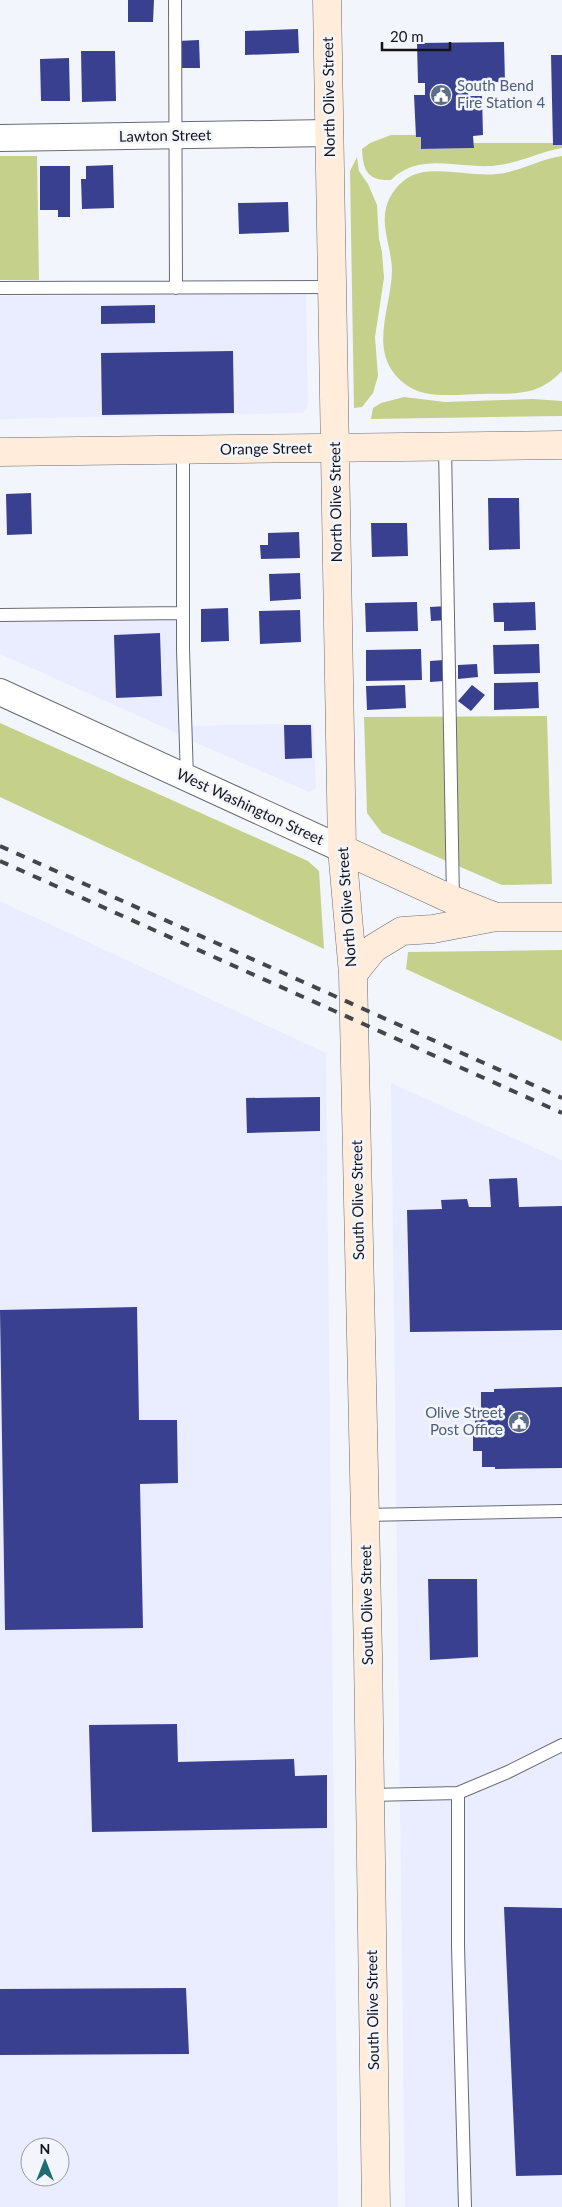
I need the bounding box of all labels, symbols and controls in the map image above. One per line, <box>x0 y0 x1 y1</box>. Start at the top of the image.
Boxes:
scale bar <box>382 20 450 52</box>
text: 20 m <box>390 27 424 45</box>
street label: North Olive Street <box>318 36 338 157</box>
place label: South Bend Fire Station 4 <box>457 76 545 111</box>
public building icon: South Bend Fire Station 4 <box>429 83 453 107</box>
street label: Lawton Street <box>119 125 212 145</box>
street label: Orange Street <box>220 438 313 458</box>
street label: North Olive Street <box>325 441 345 562</box>
street label: West Washington Street <box>174 764 327 848</box>
street label: North Olive Street <box>333 846 359 968</box>
street label: South Olive Street <box>347 1139 367 1260</box>
place label: Olive Street Post Office <box>425 1403 504 1438</box>
public building icon: Olive Street Post Office <box>507 1410 531 1434</box>
street label: South Olive Street <box>356 1544 376 1665</box>
street label: South Olive Street <box>362 1949 382 2070</box>
north arrow <box>20 2137 70 2187</box>
text: N <box>40 2140 50 2157</box>

